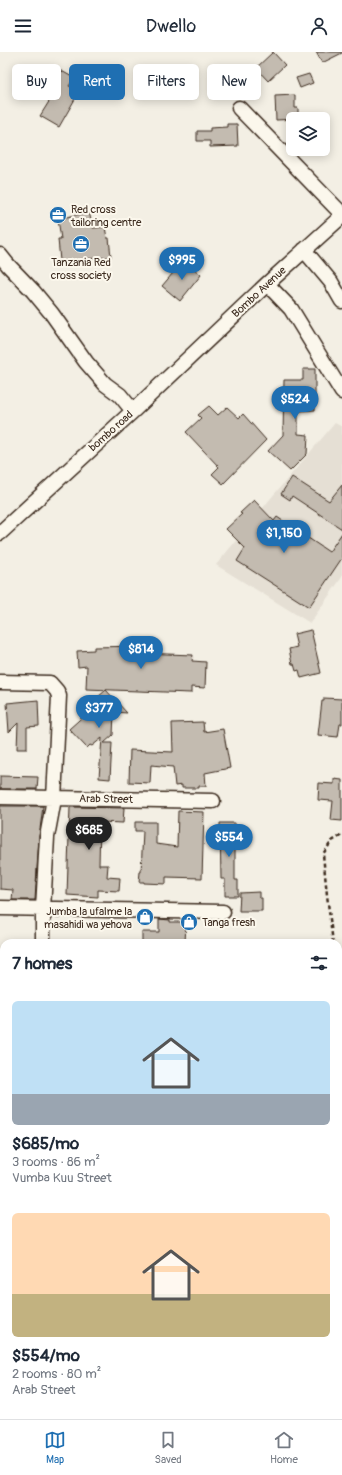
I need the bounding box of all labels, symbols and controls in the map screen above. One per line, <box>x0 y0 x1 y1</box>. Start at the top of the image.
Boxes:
icon: menu <box>12 15 34 37</box>
text: Dwello <box>146 15 196 38</box>
icon: person <box>308 15 330 37</box>
chip: Buy <box>12 64 61 100</box>
chip: Rent <box>69 64 125 100</box>
chip: Filters <box>133 64 199 100</box>
chip: New <box>207 64 261 100</box>
map controls <box>286 112 330 156</box>
button: layers <box>286 112 330 156</box>
place label: Red cross tailoring centre <box>70 203 142 229</box>
office icon: Red cross tailoring centre <box>48 205 68 225</box>
office icon: Tanzania Red cross society <box>71 234 91 254</box>
pin: $995 <box>158 247 206 281</box>
text: $995 <box>168 252 196 268</box>
place label: Tanzania Red cross society <box>51 256 111 282</box>
street label: Bombo Avenue <box>229 263 289 320</box>
pin: $524 <box>271 386 319 420</box>
text: $524 <box>281 391 309 407</box>
street label: bombo road <box>86 408 136 454</box>
pin: $1,150 <box>251 520 317 554</box>
text: $1,150 <box>266 525 302 541</box>
pin: $814 <box>117 636 165 670</box>
text: $814 <box>128 641 154 657</box>
pin: $377 <box>75 695 123 729</box>
text: $377 <box>85 700 113 716</box>
street label: Arab Street <box>79 792 134 806</box>
pin: $685 <box>65 817 113 851</box>
text: $685 <box>75 822 103 838</box>
pin: $554 <box>205 824 253 858</box>
text: $554 <box>215 829 243 845</box>
place label: Jumba la ufalme la masahidi wa yehova <box>44 905 132 931</box>
shop icon: Jumba la ufalme la masahidi wa yehova <box>135 907 155 927</box>
shop icon: Tanga fresh <box>179 912 199 932</box>
place label: Tanga fresh <box>202 916 255 929</box>
icon: filters <box>308 952 330 974</box>
text: 7 homes <box>12 953 72 974</box>
icon: home <box>135 1027 207 1099</box>
text: $685/mo <box>12 1133 79 1154</box>
text: 3 rooms · 86 m² <box>12 1154 100 1170</box>
text: Vumba Kuu Street <box>12 1170 112 1186</box>
icon: home <box>135 1239 207 1311</box>
text: $554/mo <box>12 1345 80 1366</box>
text: 2 rooms · 80 m² <box>12 1366 101 1382</box>
text: Arab Street <box>12 1382 76 1398</box>
tab: Map <box>44 1429 66 1466</box>
tab: Saved <box>154 1429 182 1466</box>
tab: Home <box>270 1429 298 1466</box>

